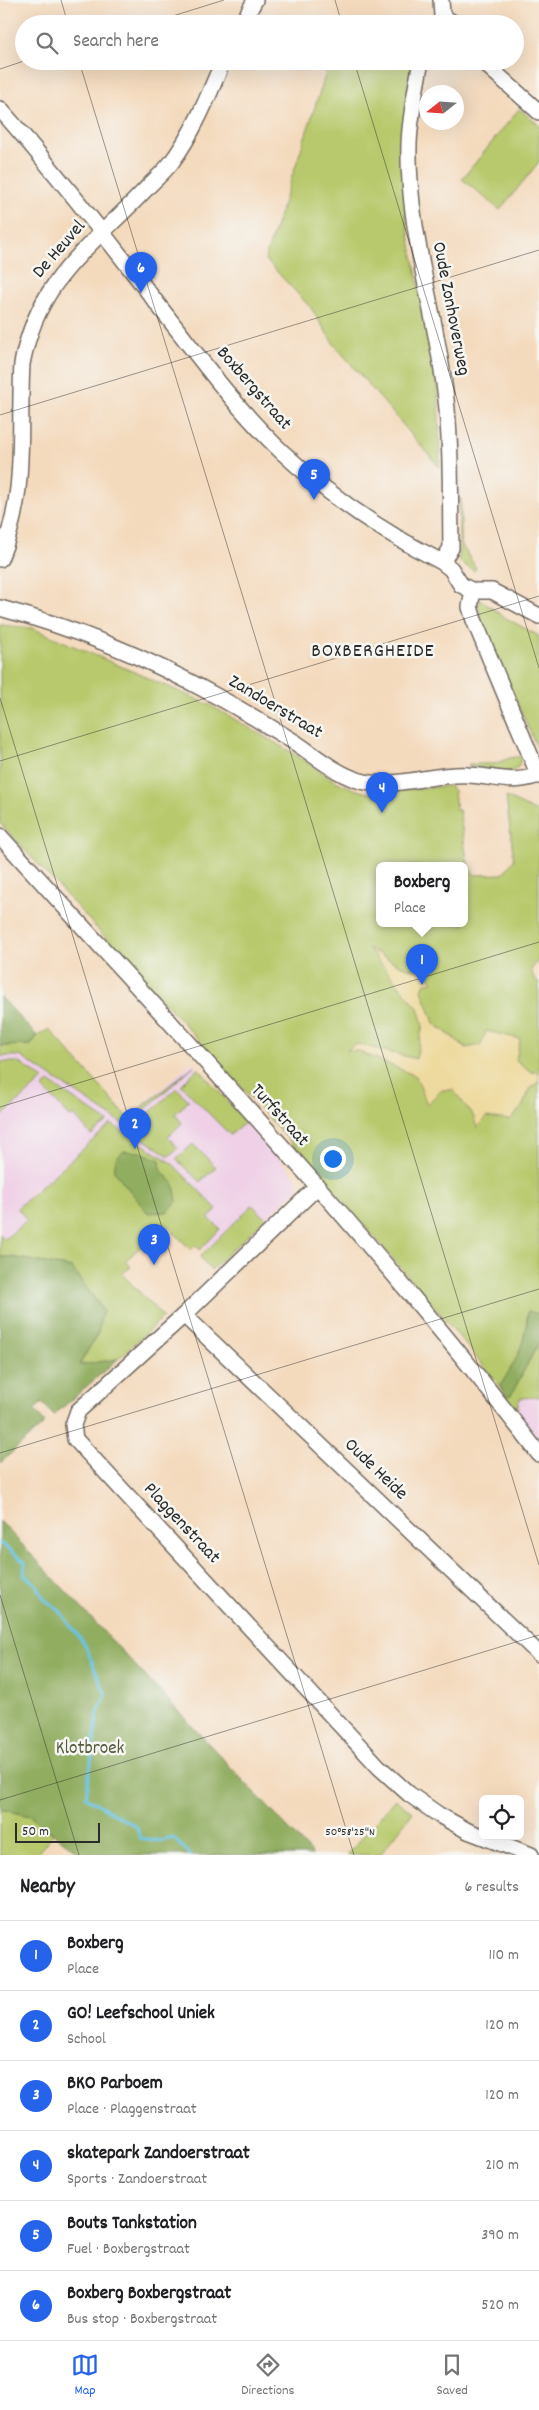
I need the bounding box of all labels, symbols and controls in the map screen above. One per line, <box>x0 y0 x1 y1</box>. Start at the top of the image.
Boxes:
search box <box>15 15 524 70</box>
icon: search <box>33 29 61 57</box>
text: Search here <box>73 29 159 56</box>
north arrow <box>419 85 464 130</box>
street label: De Heuvel <box>27 215 93 285</box>
street label: Oude Zonhoverweg <box>424 240 476 378</box>
pin: 6 <box>125 252 157 293</box>
street label: Boxbergstraat <box>209 341 297 437</box>
pin: 5 <box>298 459 330 500</box>
district label: BOXBERGHEIDE <box>311 638 435 666</box>
street label: Zandoerstraat <box>223 669 327 747</box>
pin: 4 <box>366 772 398 813</box>
popup <box>376 862 468 927</box>
text: Boxberg <box>394 870 450 897</box>
text: Place <box>394 897 426 920</box>
pin: 1 <box>406 944 438 985</box>
street label: Turfstraat <box>243 1079 315 1153</box>
pin: 2 <box>119 1108 151 1149</box>
your location <box>320 1146 346 1172</box>
pin: 3 <box>138 1224 170 1265</box>
street label: Oude Heide <box>337 1433 413 1507</box>
street label: Plaggenstraat <box>136 1477 226 1571</box>
park label: Klotbroek <box>56 1736 125 1763</box>
map controls <box>479 1795 524 1840</box>
button: locate <box>479 1795 524 1840</box>
scale bar <box>15 1820 100 1843</box>
text: 50 m <box>22 1822 49 1842</box>
text: 50°58'25"N <box>325 1824 375 1841</box>
text: Nearby <box>20 1873 75 1903</box>
text: 6 results <box>464 1876 519 1899</box>
text: Boxberg <box>67 1931 123 1958</box>
text: 1 <box>34 1944 38 1967</box>
text: 110 m <box>489 1944 519 1967</box>
text: Place <box>67 1958 99 1981</box>
text: GO! Leefschool Uniek <box>67 2001 215 2028</box>
text: 2 <box>33 2014 40 2037</box>
text: 120 m <box>485 2014 519 2037</box>
text: School <box>67 2028 106 2051</box>
text: BKO Parboem <box>67 2071 163 2098</box>
text: 3 <box>32 2084 40 2107</box>
text: 120 m <box>485 2084 519 2107</box>
text: Place · Plaggenstraat <box>67 2098 197 2121</box>
text: skatepark Zandoerstraat <box>67 2141 250 2168</box>
text: 4 <box>33 2154 39 2177</box>
text: 210 m <box>485 2154 519 2177</box>
text: Sports · Zandoerstraat <box>67 2168 207 2191</box>
text: Bouts Tankstation <box>67 2211 197 2238</box>
text: 5 <box>32 2224 40 2247</box>
text: 390 m <box>481 2224 519 2247</box>
text: Fuel · Boxbergstraat <box>67 2238 190 2261</box>
text: Boxberg Boxbergstraat <box>67 2281 231 2308</box>
text: 6 <box>32 2294 40 2317</box>
text: 520 m <box>481 2294 519 2317</box>
text: Bus stop · Boxbergstraat <box>67 2308 217 2331</box>
tab: Map <box>71 2351 99 2401</box>
tab: Directions <box>241 2351 294 2401</box>
tab: Saved <box>437 2351 468 2401</box>

